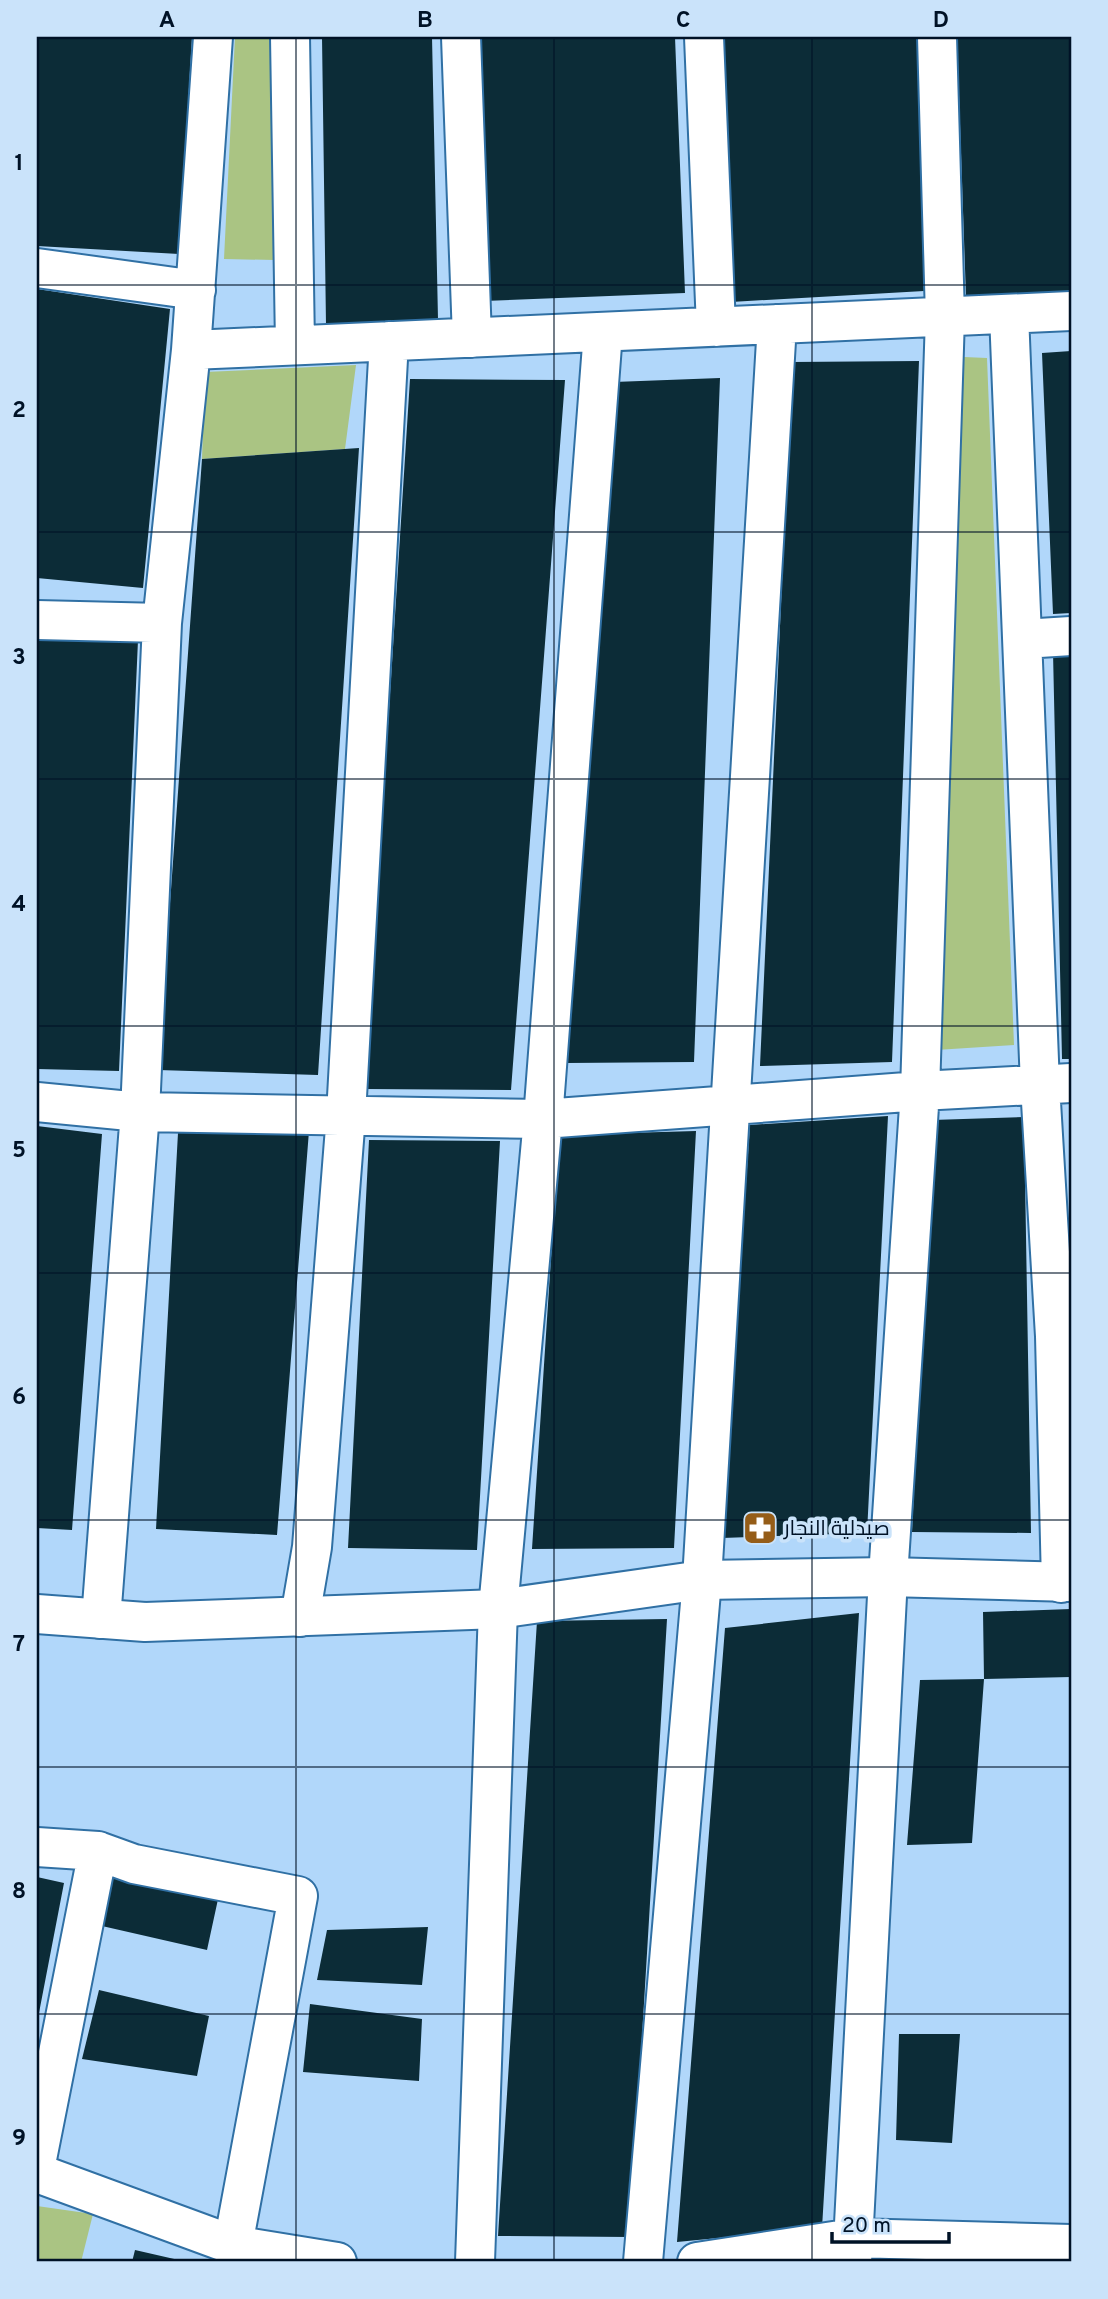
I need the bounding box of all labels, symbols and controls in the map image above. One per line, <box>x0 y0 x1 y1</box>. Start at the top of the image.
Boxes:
text: A <box>159 7 175 36</box>
text: B <box>417 7 433 36</box>
text: C <box>676 7 690 36</box>
text: D <box>933 7 949 36</box>
text: 1 <box>14 150 24 179</box>
text: 2 <box>12 397 26 426</box>
text: 3 <box>12 644 26 673</box>
text: 4 <box>12 891 26 920</box>
text: 5 <box>12 1137 26 1166</box>
text: 6 <box>12 1384 26 1413</box>
pharmacy icon: صيدلية النجار <box>741 1509 779 1547</box>
place label: صيدلية النجار <box>783 1516 890 1543</box>
text: 7 <box>13 1631 25 1660</box>
text: 8 <box>12 1878 26 1907</box>
text: 9 <box>12 2125 26 2154</box>
scale bar <box>832 2201 949 2245</box>
text: 20 m <box>842 2213 891 2240</box>

